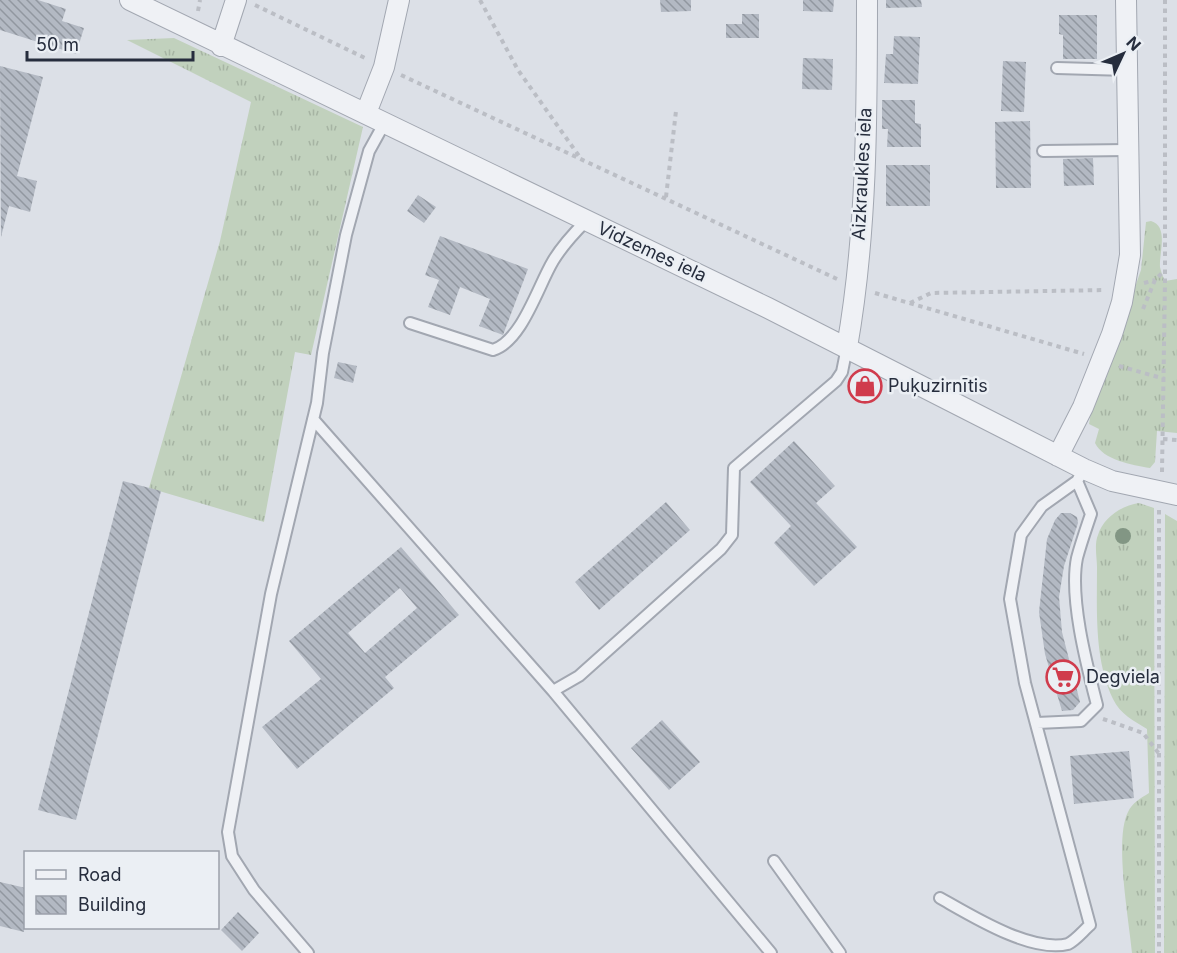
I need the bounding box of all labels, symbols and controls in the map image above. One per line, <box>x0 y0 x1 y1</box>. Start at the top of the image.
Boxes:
scale bar <box>27 24 194 62</box>
north arrow <box>1093 24 1153 84</box>
text: N <box>1122 32 1145 55</box>
text: 50 m <box>36 34 79 55</box>
street label: Aizkraukles iela <box>848 107 875 241</box>
street label: Vidzemes iela <box>594 217 710 286</box>
shop icon: Puķuzirnītis <box>847 368 883 404</box>
place label: Puķuzirnītis <box>888 375 988 397</box>
supermarket icon: Degviela <box>1045 659 1081 695</box>
place label: Degviela <box>1086 666 1160 687</box>
legend <box>24 851 219 929</box>
text: Road <box>78 864 121 885</box>
text: Building <box>78 894 146 915</box>

